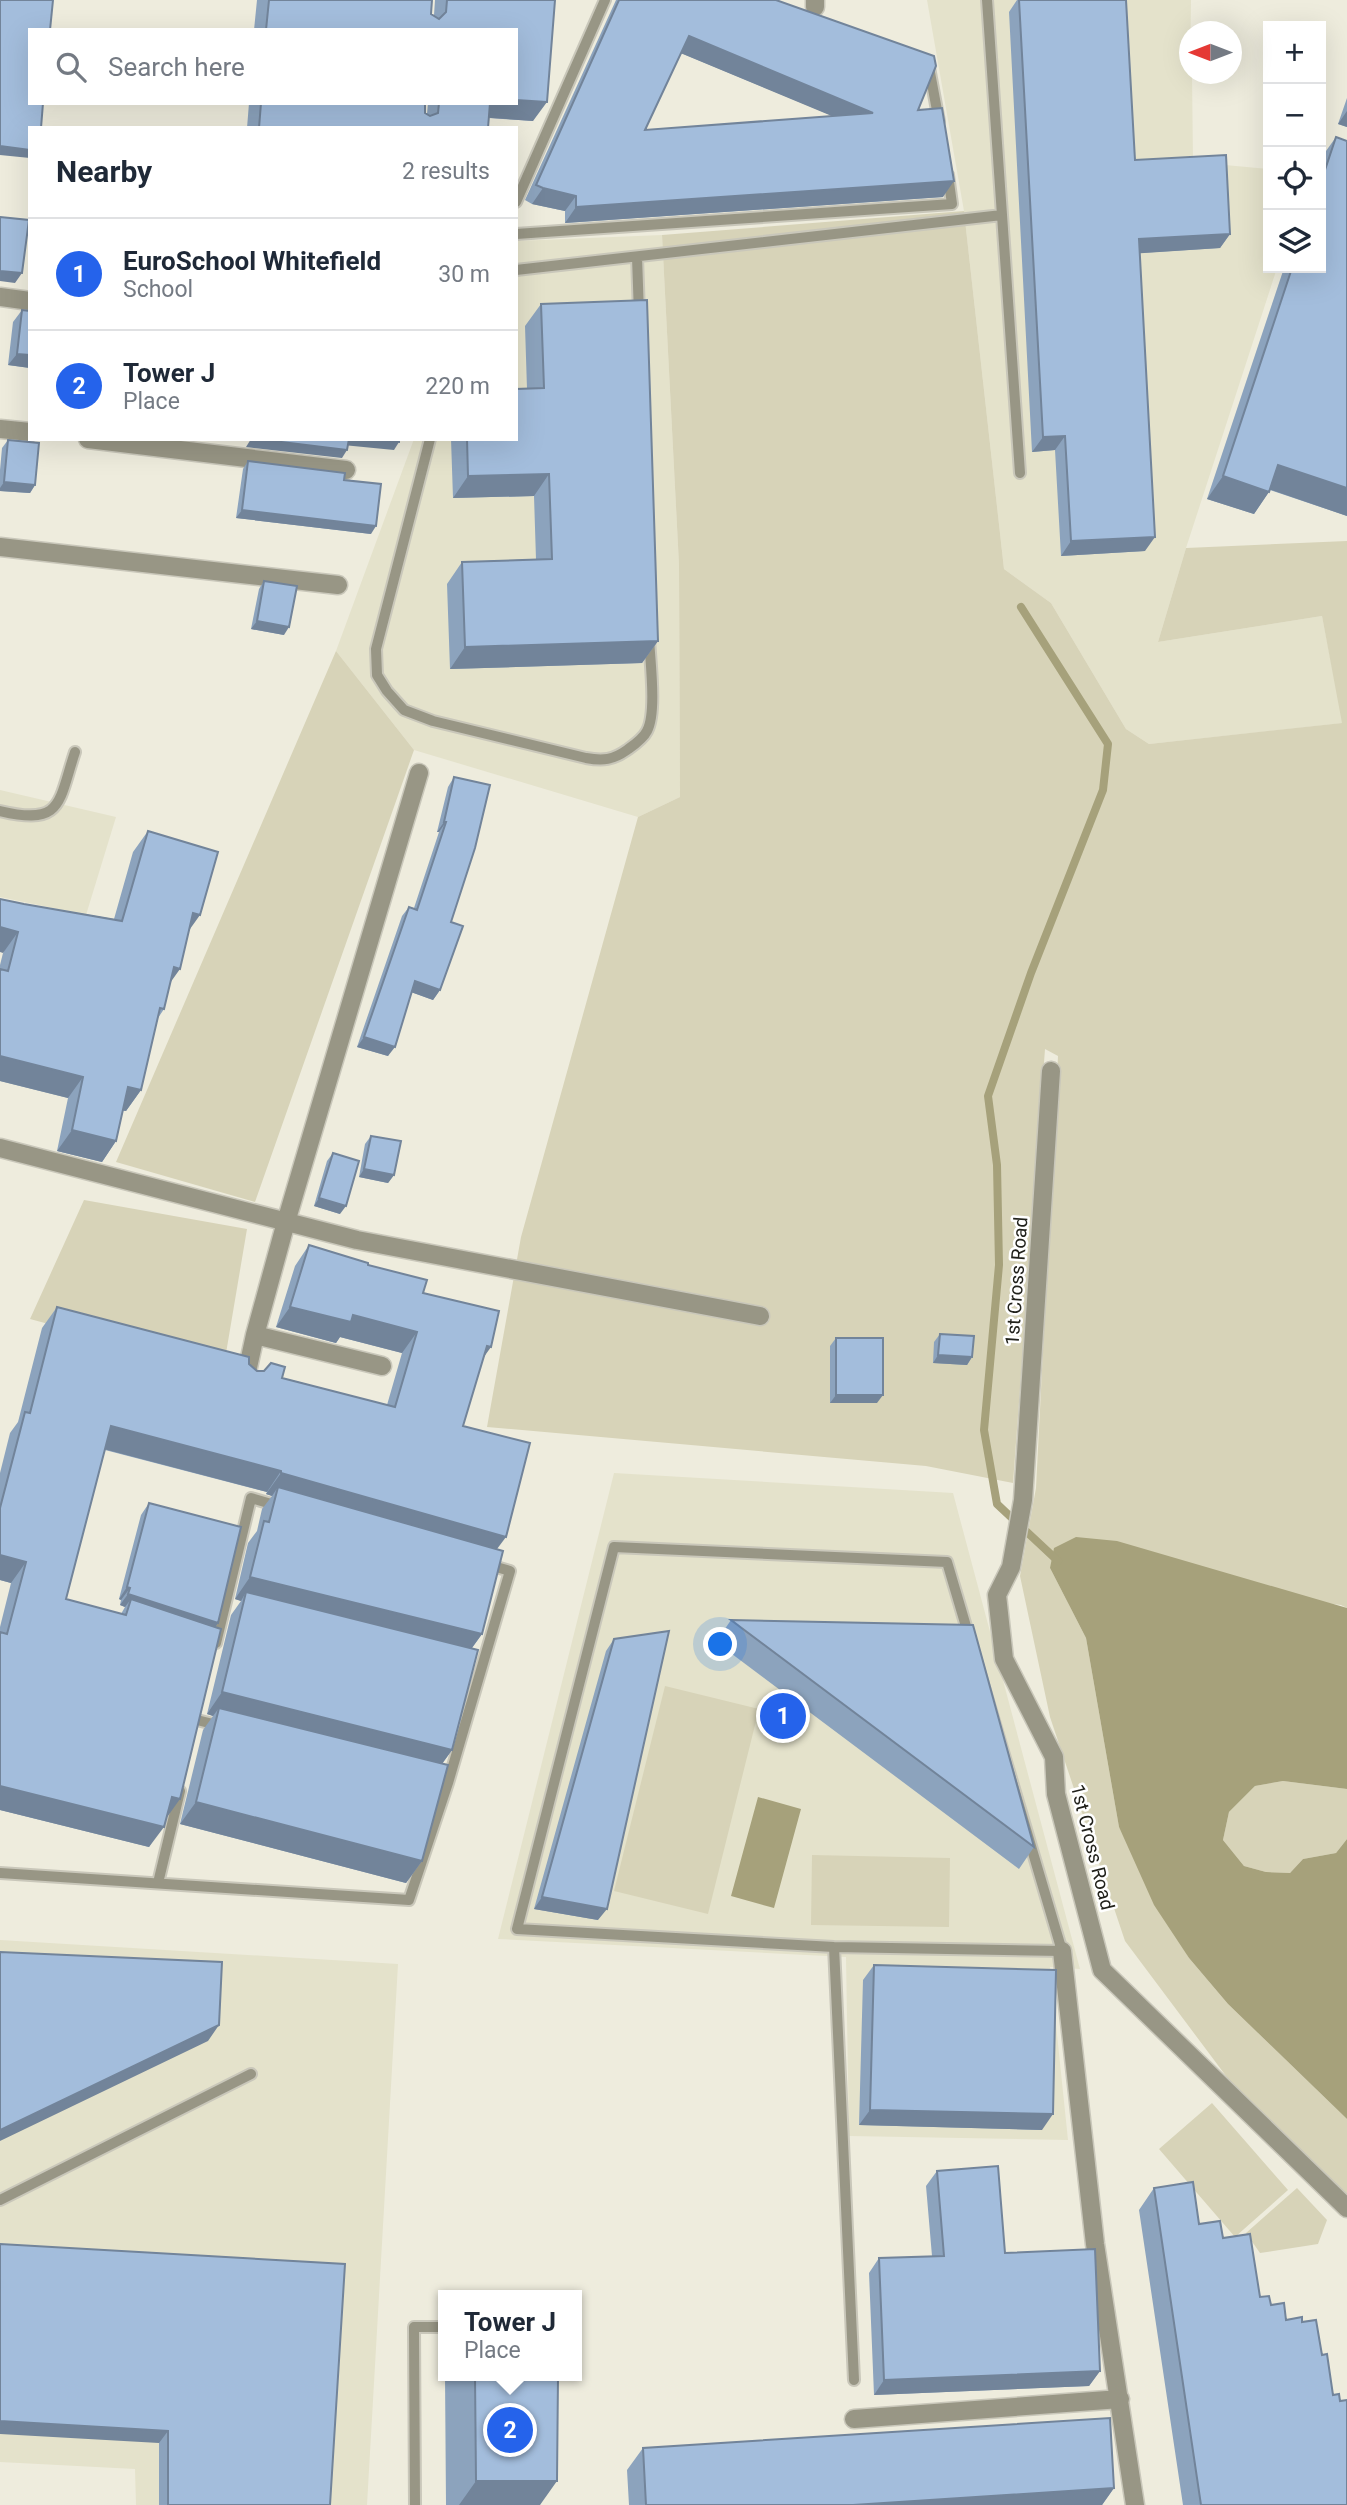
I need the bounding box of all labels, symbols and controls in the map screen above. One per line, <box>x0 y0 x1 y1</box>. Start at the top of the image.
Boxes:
north arrow <box>1179 21 1242 84</box>
map controls <box>1263 21 1326 273</box>
button: + <box>1263 21 1326 84</box>
search box <box>28 28 518 105</box>
icon: search <box>52 48 90 86</box>
text: Search here <box>108 52 245 82</box>
button: − <box>1263 84 1326 147</box>
button: locate <box>1263 147 1326 210</box>
text: Nearby <box>56 154 152 189</box>
text: 2 results <box>402 158 490 185</box>
button: layers <box>1263 210 1326 273</box>
text: EuroSchool Whitefield <box>123 246 381 276</box>
text: 1 <box>72 261 86 288</box>
text: 30 m <box>438 261 490 288</box>
text: School <box>123 276 193 303</box>
text: Tower J <box>123 358 215 388</box>
text: 2 <box>72 373 86 400</box>
text: 220 m <box>425 373 490 400</box>
text: Place <box>123 388 180 415</box>
street label: 1st Cross Road <box>1001 1216 1032 1346</box>
your location <box>703 1627 737 1661</box>
pin: 1 <box>760 1690 806 1742</box>
street label: 1st Cross Road <box>1066 1782 1119 1912</box>
popup <box>438 2290 582 2381</box>
text: Tower J <box>464 2307 556 2337</box>
text: Place <box>464 2337 521 2364</box>
pin: 2 <box>487 2404 533 2456</box>

